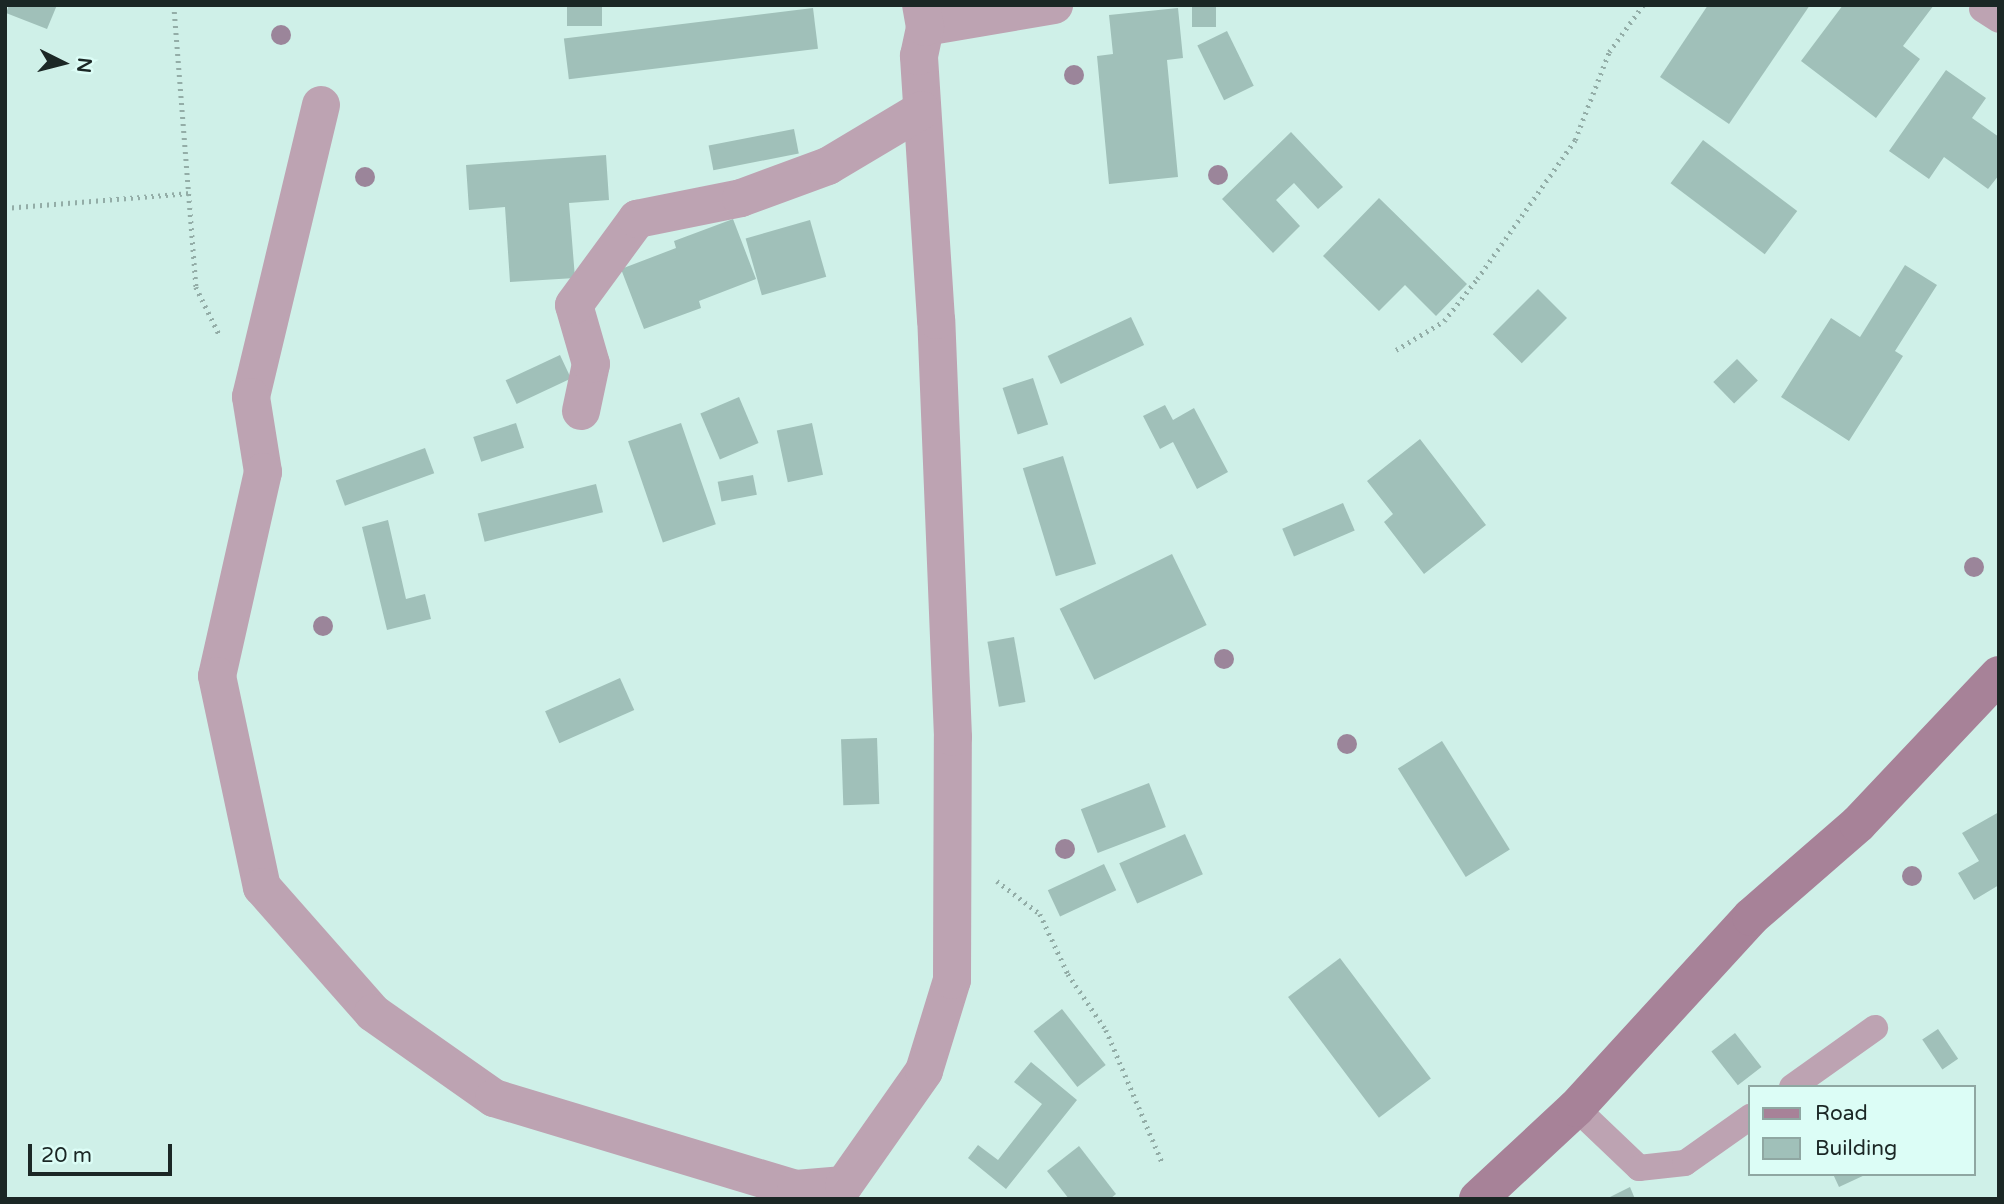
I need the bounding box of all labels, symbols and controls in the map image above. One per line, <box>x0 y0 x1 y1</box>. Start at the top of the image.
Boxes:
north arrow <box>28 28 98 98</box>
text: N <box>72 56 96 74</box>
legend <box>1748 1085 1976 1176</box>
text: Road <box>1815 1101 1868 1126</box>
scale bar <box>32 1130 175 1174</box>
text: Building <box>1815 1136 1897 1161</box>
text: 20 m <box>41 1143 92 1168</box>

